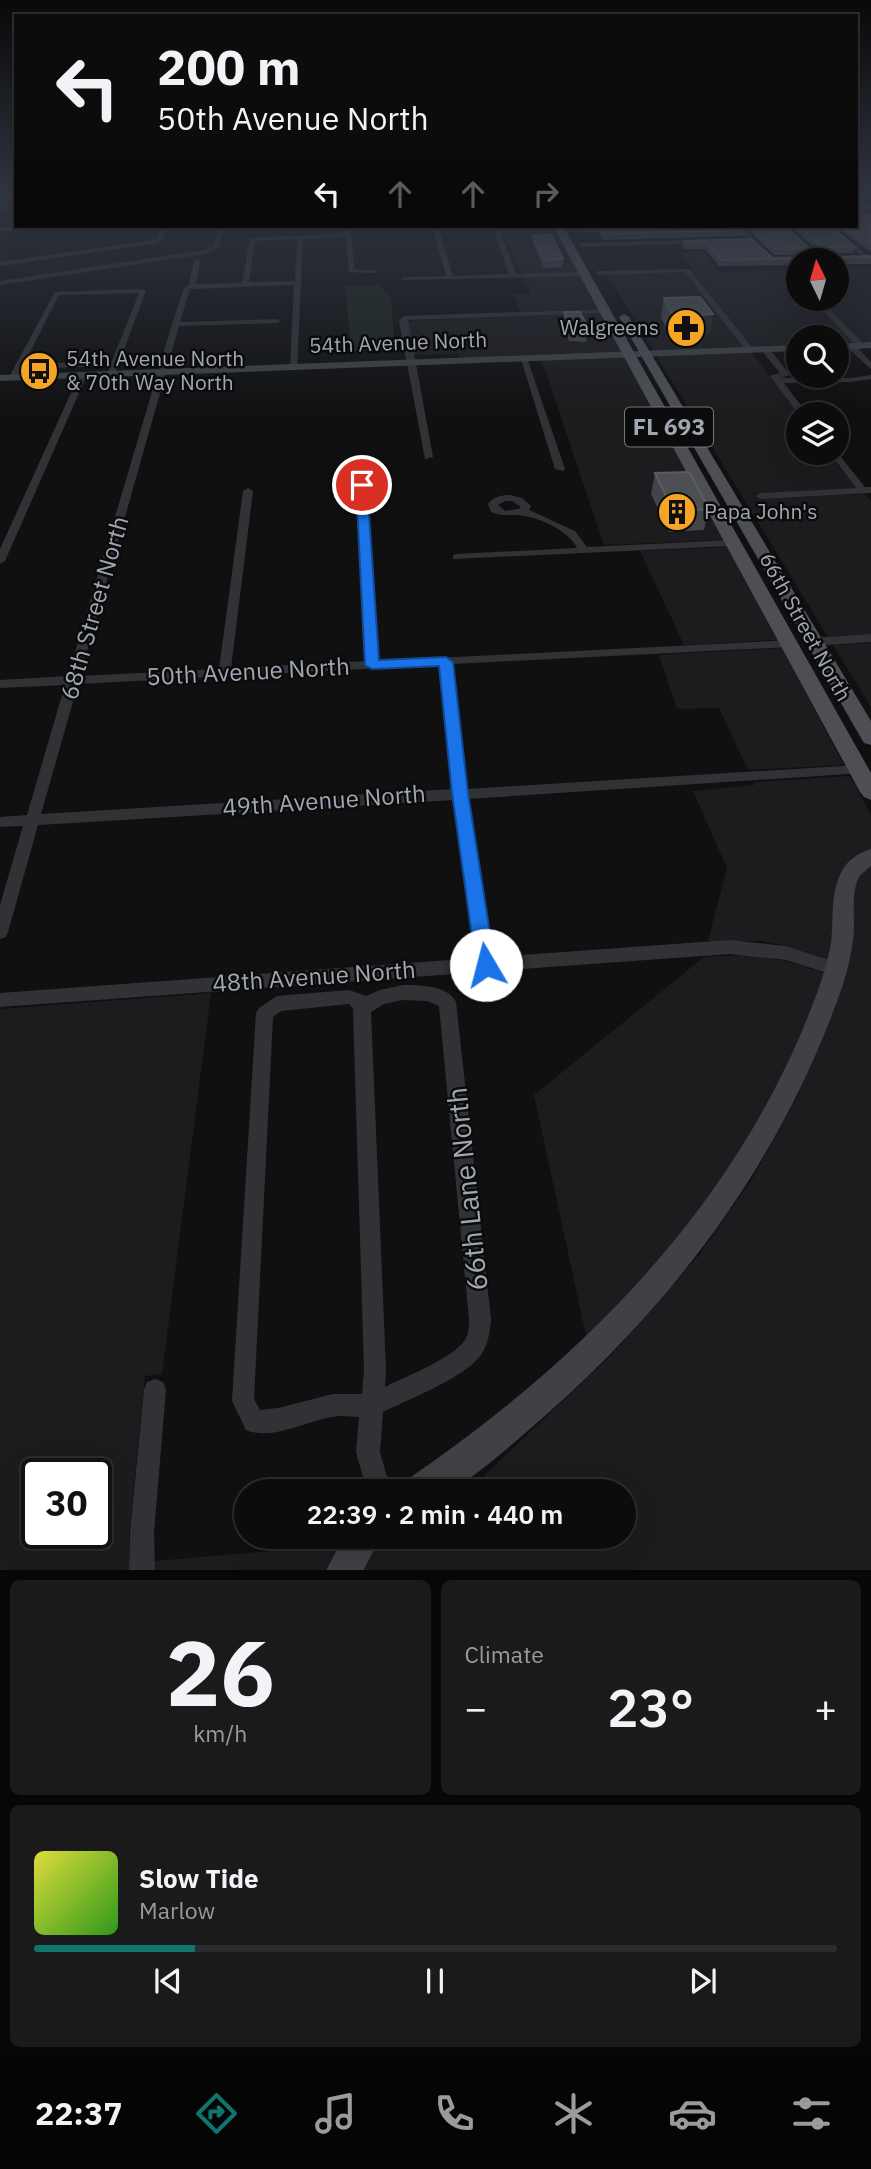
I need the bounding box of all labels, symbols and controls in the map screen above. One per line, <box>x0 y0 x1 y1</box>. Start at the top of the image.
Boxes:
text: 200 m <box>157 35 301 98</box>
icon: left <box>42 42 133 133</box>
text: 50th Avenue North <box>157 97 429 139</box>
icon: left <box>308 175 346 213</box>
icon: ahead <box>381 175 419 213</box>
icon: ahead <box>454 175 492 213</box>
icon: right <box>527 175 565 213</box>
north arrow <box>786 248 849 312</box>
map controls <box>786 248 849 465</box>
pharmacy icon: Walgreens <box>665 307 707 349</box>
place label: Walgreens <box>560 313 659 341</box>
street label: 54th Avenue North <box>308 325 488 359</box>
button: search <box>786 325 849 388</box>
place label: 54th Avenue North & 70th Way North <box>66 344 244 396</box>
bus stop icon: 54th Avenue North & 70th Way North <box>18 350 60 392</box>
button: layers <box>786 402 849 465</box>
road number: FL 693 <box>625 408 713 446</box>
pin <box>332 455 392 515</box>
icon: arrive <box>343 466 381 504</box>
building icon: Papa John's <box>656 491 698 533</box>
place label: Papa John's <box>704 497 817 525</box>
street label: 68th Street North <box>53 512 136 703</box>
street label: 66th Street North <box>753 547 858 706</box>
street label: 50th Avenue North <box>145 650 350 692</box>
street label: 49th Avenue North <box>221 777 427 823</box>
position arrow <box>449 928 523 1002</box>
street label: 48th Avenue North <box>211 953 417 999</box>
street label: 66th Lane North <box>437 1085 496 1293</box>
speed limit sign: 30 <box>21 1458 112 1549</box>
text: 22:39 · 2 min · 440 m <box>307 1497 563 1531</box>
text: 26 <box>166 1613 275 1731</box>
text: Climate <box>465 1639 544 1669</box>
text: 23° <box>607 1674 694 1741</box>
text: − <box>465 1683 487 1732</box>
text: + <box>814 1683 837 1732</box>
text: km/h <box>193 1718 247 1748</box>
text: Slow Tide <box>139 1861 259 1895</box>
text: Marlow <box>139 1895 215 1925</box>
icon: previous <box>149 1962 187 2000</box>
icon: pause <box>416 1962 454 2000</box>
icon: next <box>684 1962 722 2000</box>
icon: directions <box>192 2089 241 2138</box>
icon: music <box>311 2089 360 2138</box>
icon: phone <box>430 2089 479 2138</box>
icon: climate <box>549 2089 598 2138</box>
icon: car <box>668 2089 717 2138</box>
icon: filters <box>787 2089 836 2138</box>
text: 22:37 <box>35 2092 122 2134</box>

